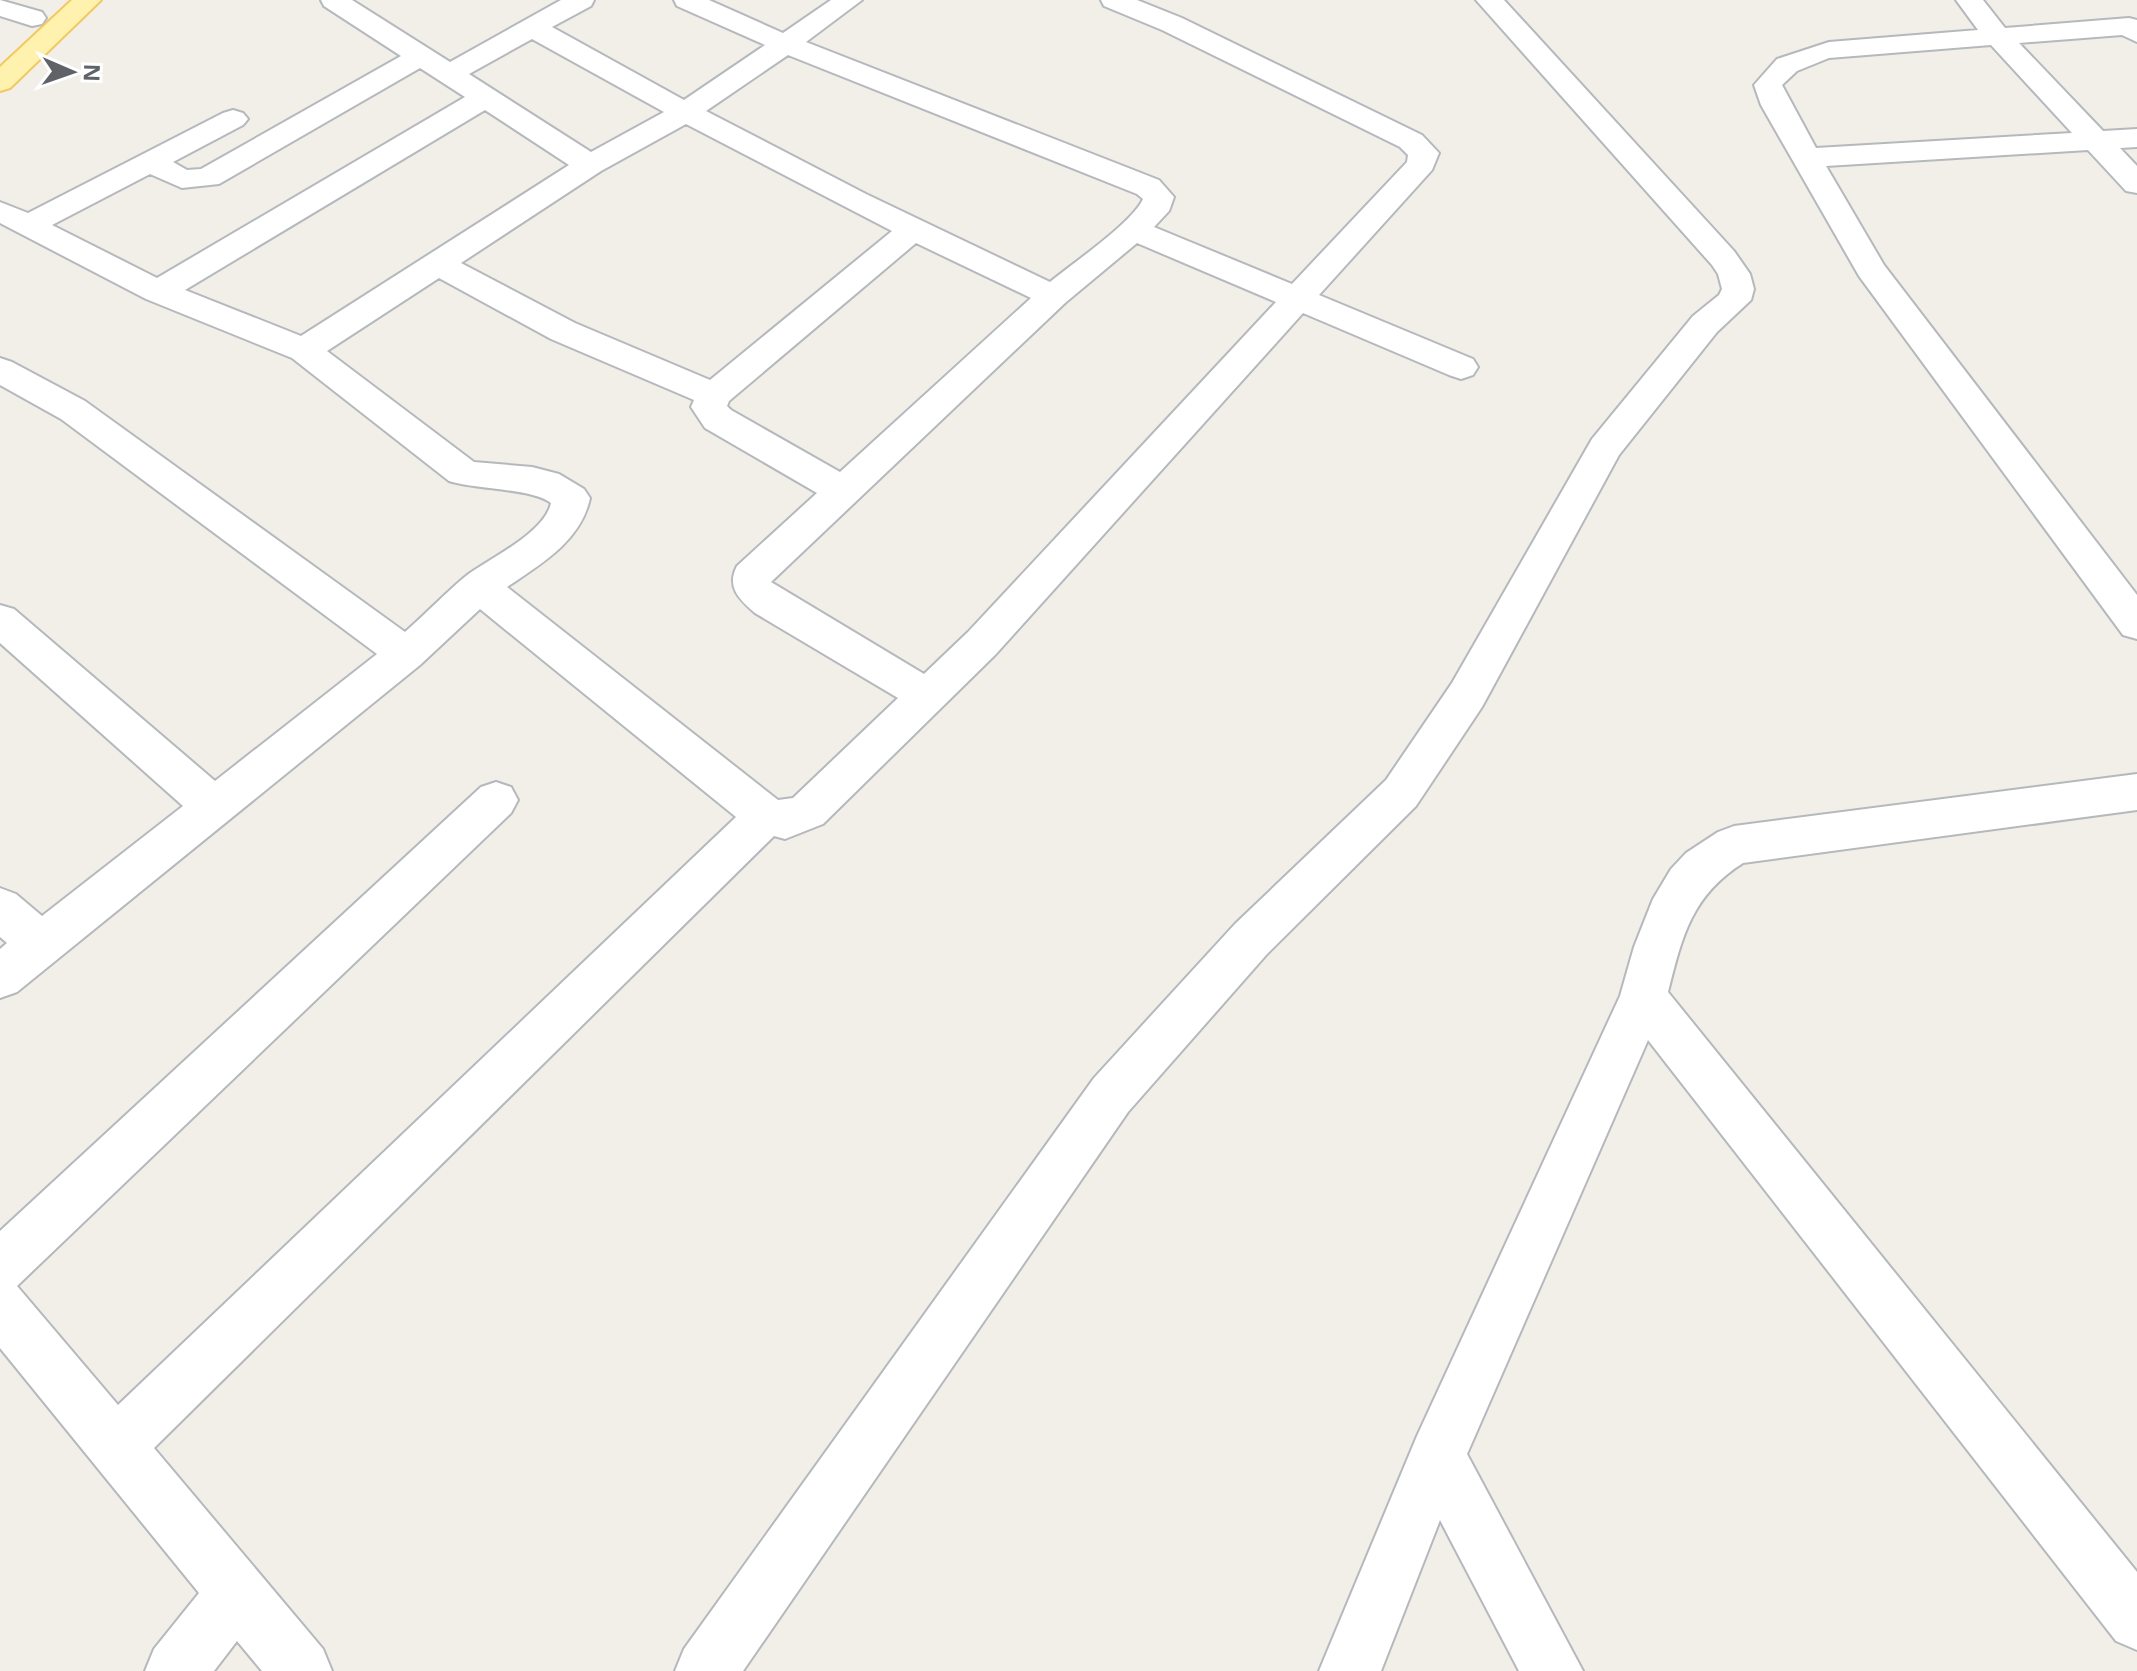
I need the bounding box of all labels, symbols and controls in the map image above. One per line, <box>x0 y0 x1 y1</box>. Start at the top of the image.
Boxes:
north arrow <box>32 32 112 112</box>
text: N <box>78 63 108 82</box>

